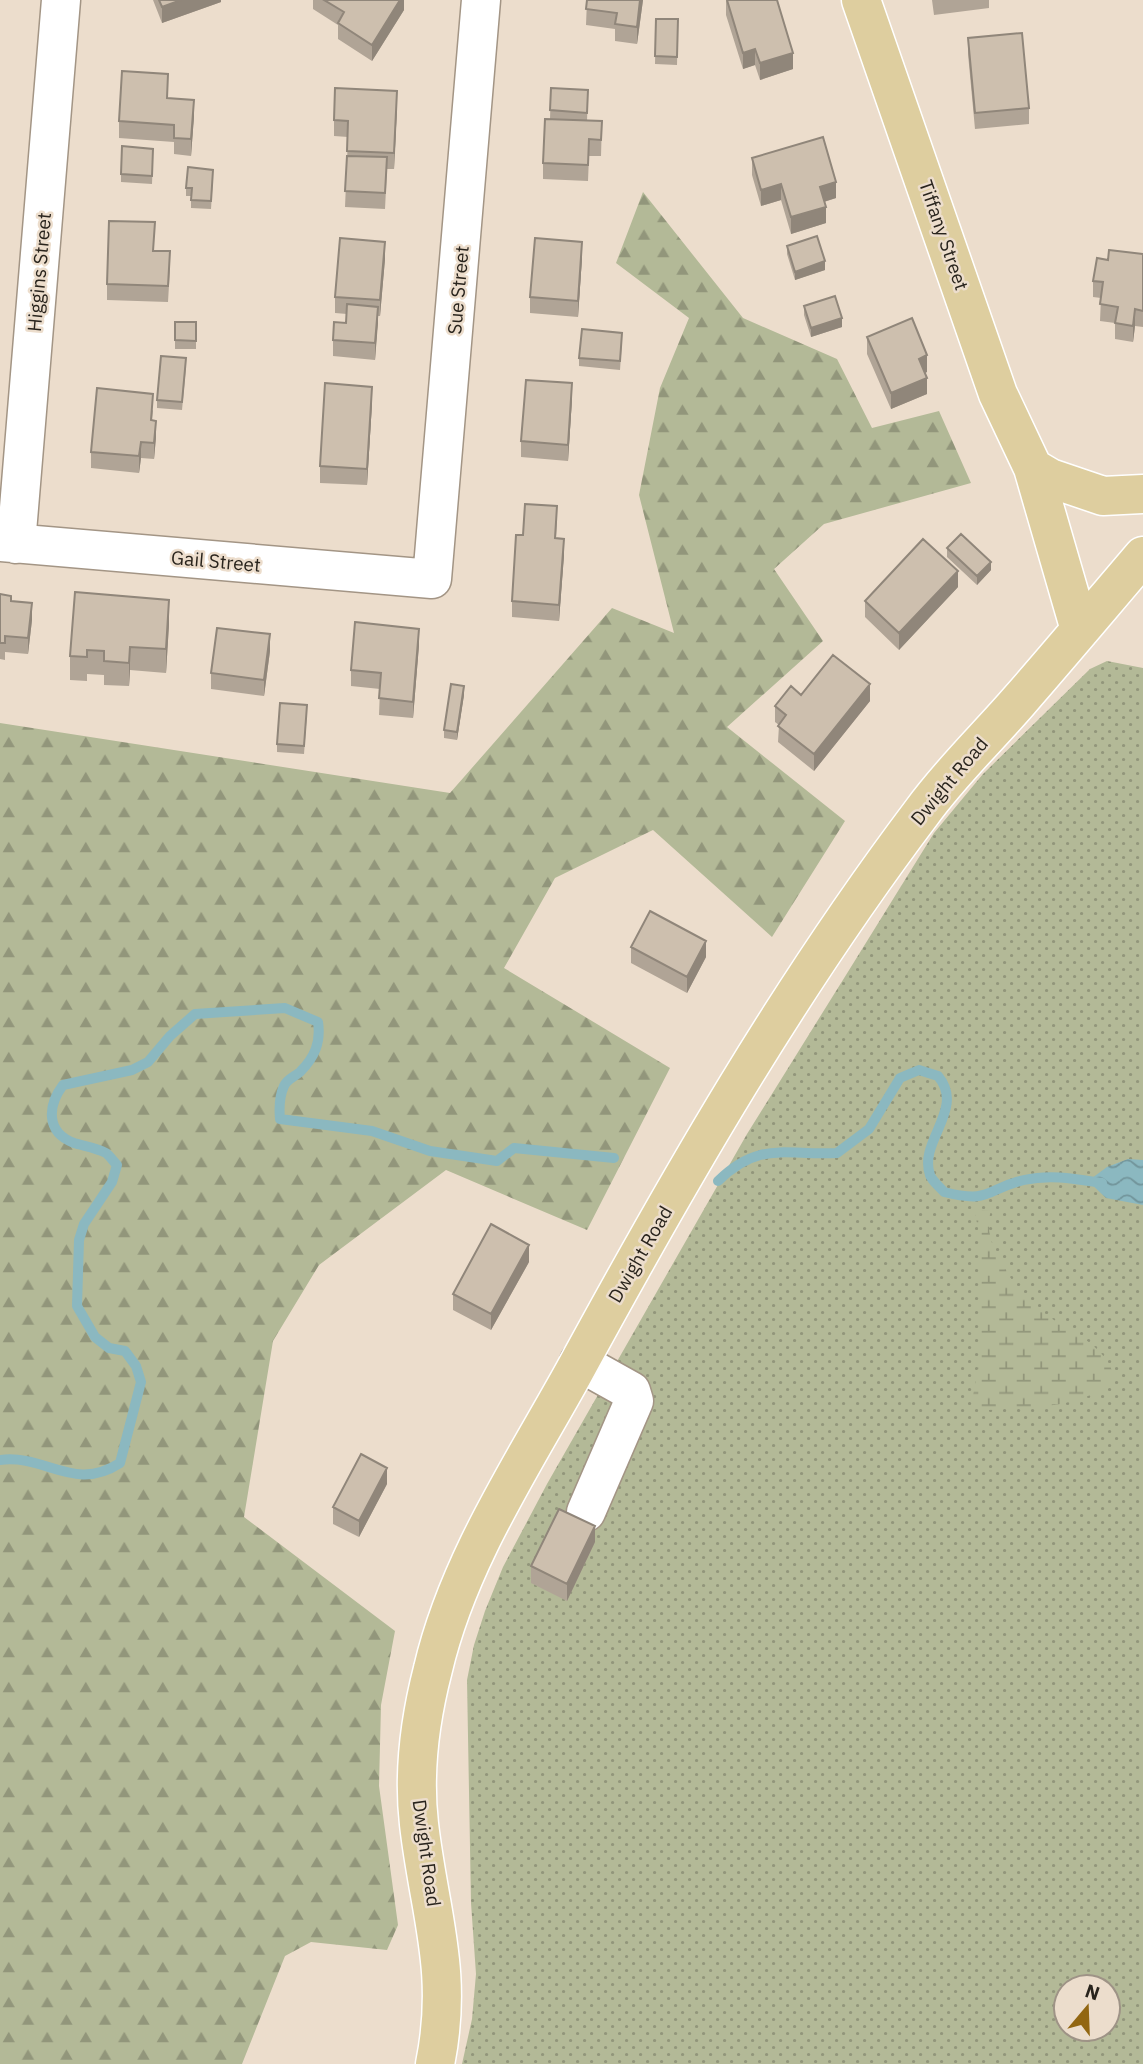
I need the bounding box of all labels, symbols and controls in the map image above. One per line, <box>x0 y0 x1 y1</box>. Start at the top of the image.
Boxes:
street label: Tiffany Street <box>914 177 974 293</box>
street label: Higgins Street <box>22 211 56 333</box>
street label: Sue Street <box>442 245 474 335</box>
street label: Gail Street <box>170 545 262 577</box>
street label: Dwight Road <box>905 732 993 830</box>
street label: Dwight Road <box>603 1201 677 1307</box>
street label: Dwight Road <box>408 1798 446 1908</box>
north arrow <box>1052 1973 1122 2043</box>
text: N <box>1082 1978 1103 2006</box>

